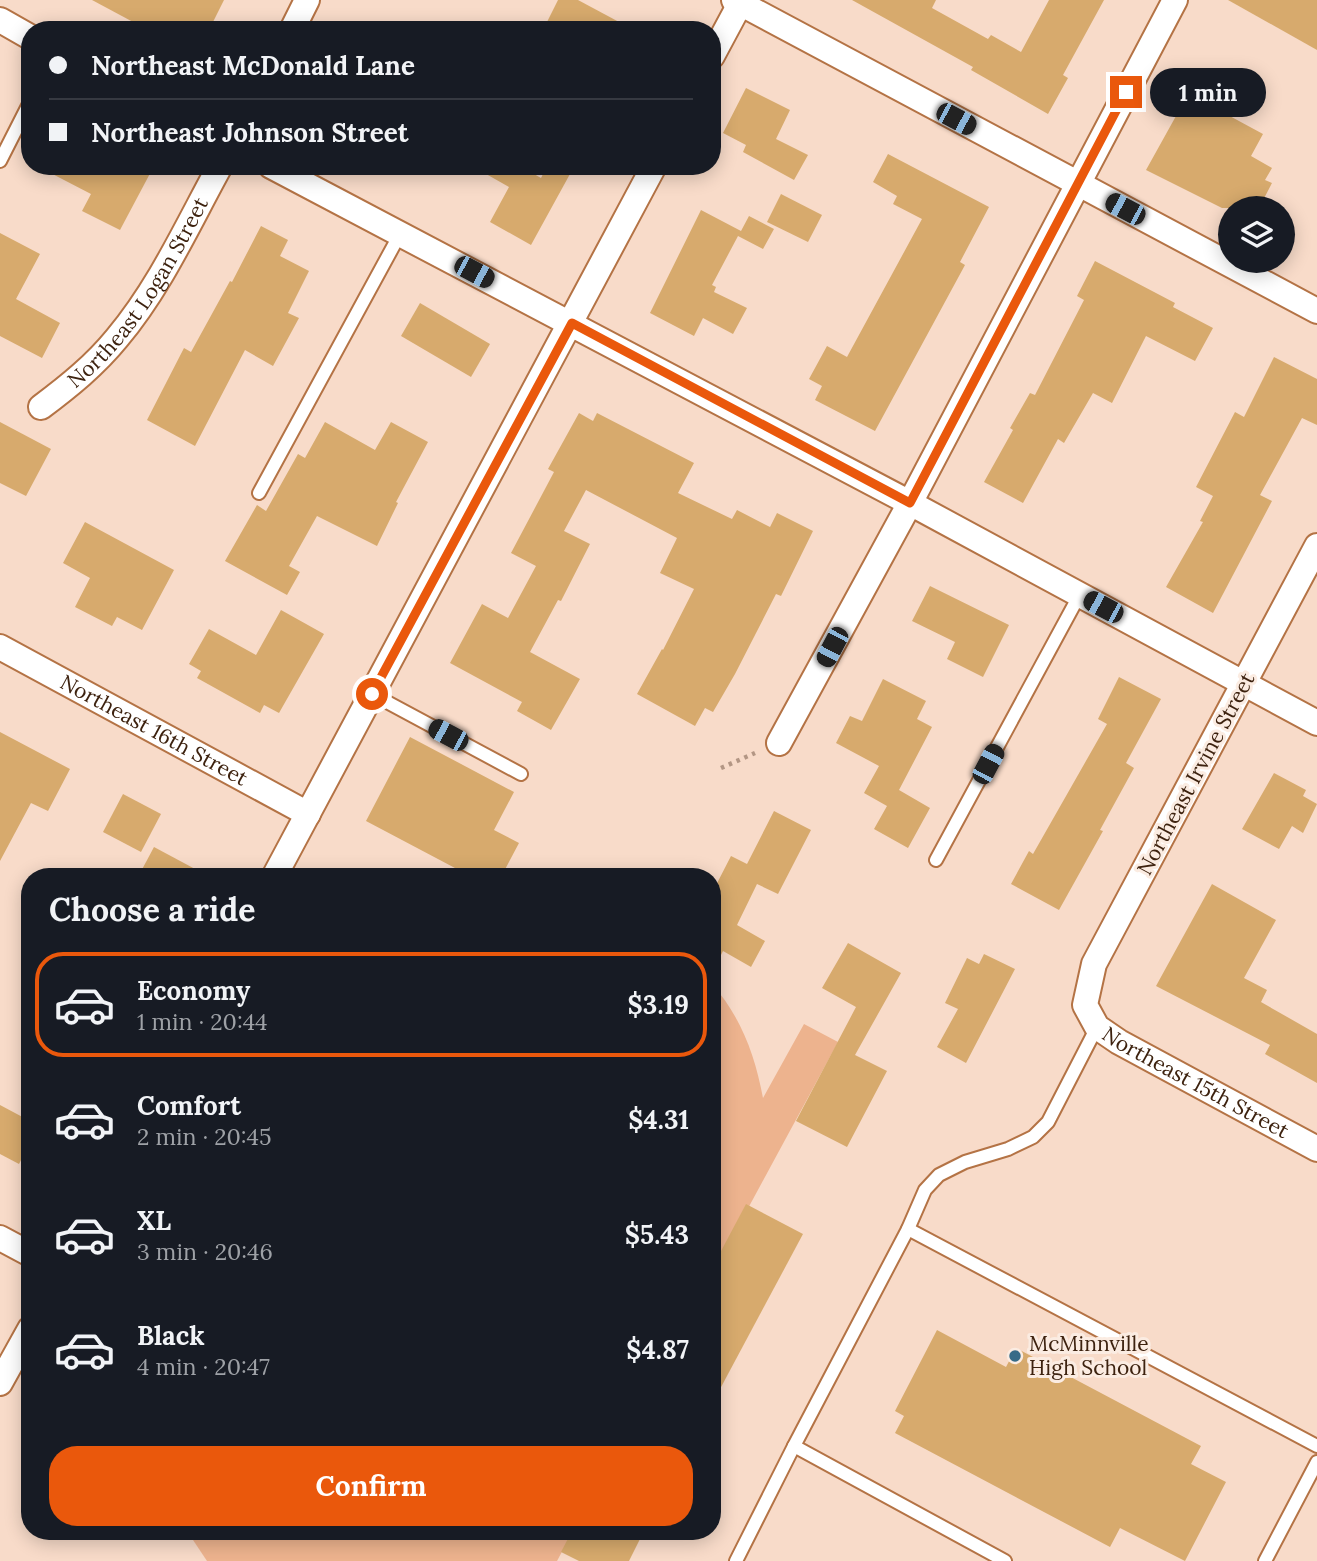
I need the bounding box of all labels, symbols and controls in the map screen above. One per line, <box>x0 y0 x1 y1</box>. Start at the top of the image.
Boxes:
text: Northeast McDonald Lane <box>91 49 415 82</box>
callout: 1 min <box>1150 68 1266 116</box>
route end <box>1110 76 1142 108</box>
text: 1 min <box>1179 78 1237 107</box>
car <box>933 100 980 138</box>
text: Northeast Johnson Street <box>91 116 409 149</box>
car <box>1102 190 1149 228</box>
street label: Northeast Logan Street <box>62 192 214 394</box>
map controls <box>1218 196 1295 273</box>
button: layers <box>1218 196 1295 273</box>
car <box>451 253 498 291</box>
car <box>1080 588 1127 626</box>
car <box>813 624 852 670</box>
street label: Northeast Irvine Street <box>1131 667 1261 880</box>
street label: Northeast 16th Street <box>56 668 253 792</box>
route start <box>356 678 388 710</box>
car <box>425 716 472 754</box>
car <box>969 741 1008 787</box>
text: Choose a ride <box>49 889 256 930</box>
icon: car <box>53 973 116 1036</box>
text: Economy <box>137 974 250 1007</box>
text: $3.19 <box>628 988 689 1021</box>
text: 1 min · 20:44 <box>137 1007 268 1036</box>
street label: Northeast 15th Street <box>1097 1020 1294 1145</box>
icon: car <box>53 1088 116 1151</box>
text: Comfort <box>137 1089 241 1122</box>
text: $4.31 <box>628 1103 689 1136</box>
text: 2 min · 20:45 <box>137 1122 272 1151</box>
icon: car <box>53 1203 116 1266</box>
text: XL <box>137 1204 171 1237</box>
text: $5.43 <box>625 1218 689 1251</box>
text: 3 min · 20:46 <box>137 1237 273 1266</box>
icon: car <box>53 1318 116 1381</box>
text: Black <box>137 1319 205 1352</box>
place label: McMinnville High School <box>1029 1330 1149 1381</box>
text: $4.87 <box>626 1333 689 1366</box>
marker: McMinnville High School <box>1007 1348 1023 1364</box>
text: 4 min · 20:47 <box>137 1352 270 1381</box>
button: Confirm <box>49 1446 693 1526</box>

